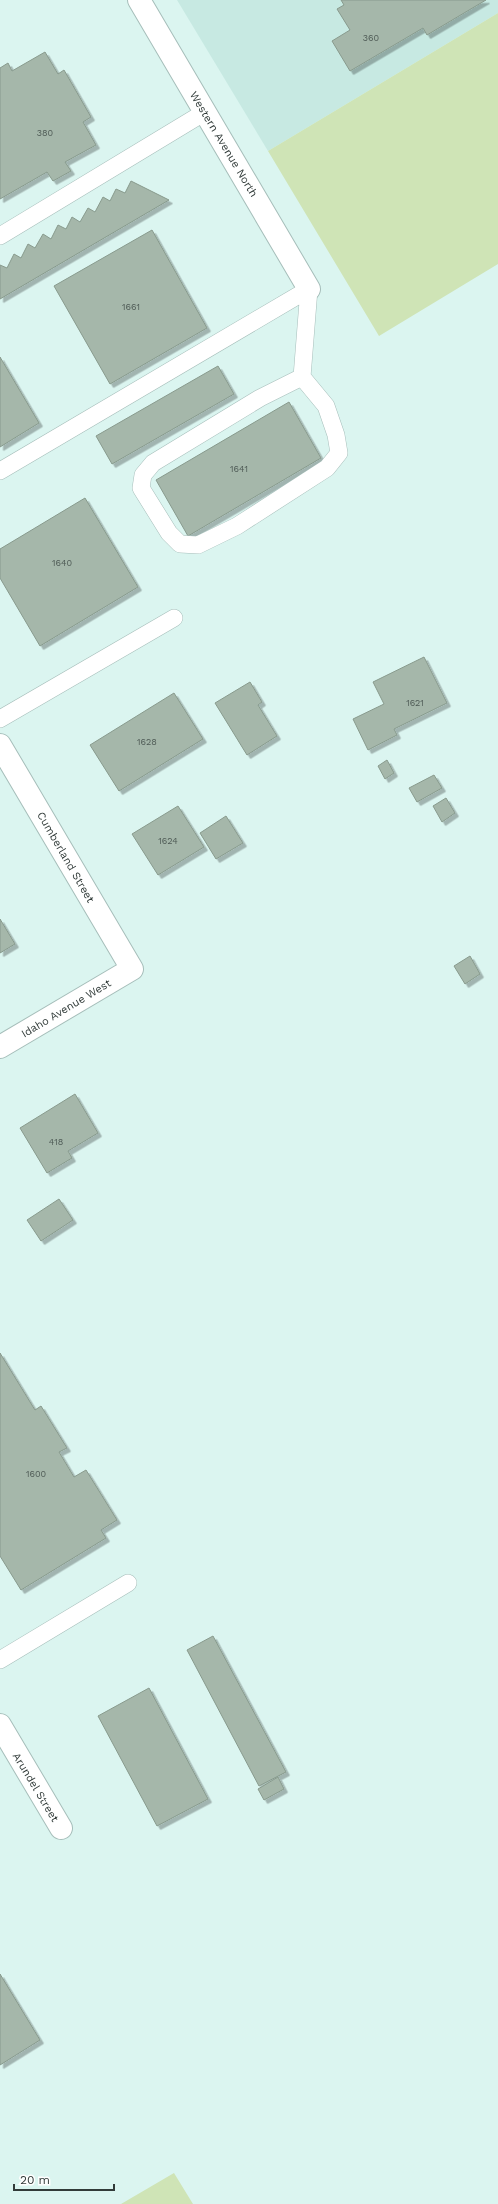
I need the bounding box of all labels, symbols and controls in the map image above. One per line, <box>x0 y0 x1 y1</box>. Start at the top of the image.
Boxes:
house number: 360 <box>363 33 380 43</box>
street label: Western Avenue North <box>187 89 260 199</box>
house number: 380 <box>37 128 54 138</box>
house number: 1661 <box>122 302 140 312</box>
house number: 1641 <box>230 464 248 474</box>
house number: 1640 <box>52 558 72 568</box>
house number: 1621 <box>406 698 424 708</box>
house number: 1628 <box>137 737 157 747</box>
street label: Cumberland Street <box>34 810 97 905</box>
house number: 1624 <box>158 836 178 846</box>
street label: Idaho Avenue West <box>19 976 114 1040</box>
house number: 418 <box>49 1137 63 1147</box>
house number: 1600 <box>26 1469 46 1479</box>
street label: Arundel Street <box>10 1750 62 1825</box>
scale bar <box>14 2166 114 2192</box>
text: 20 m <box>20 2173 50 2187</box>

